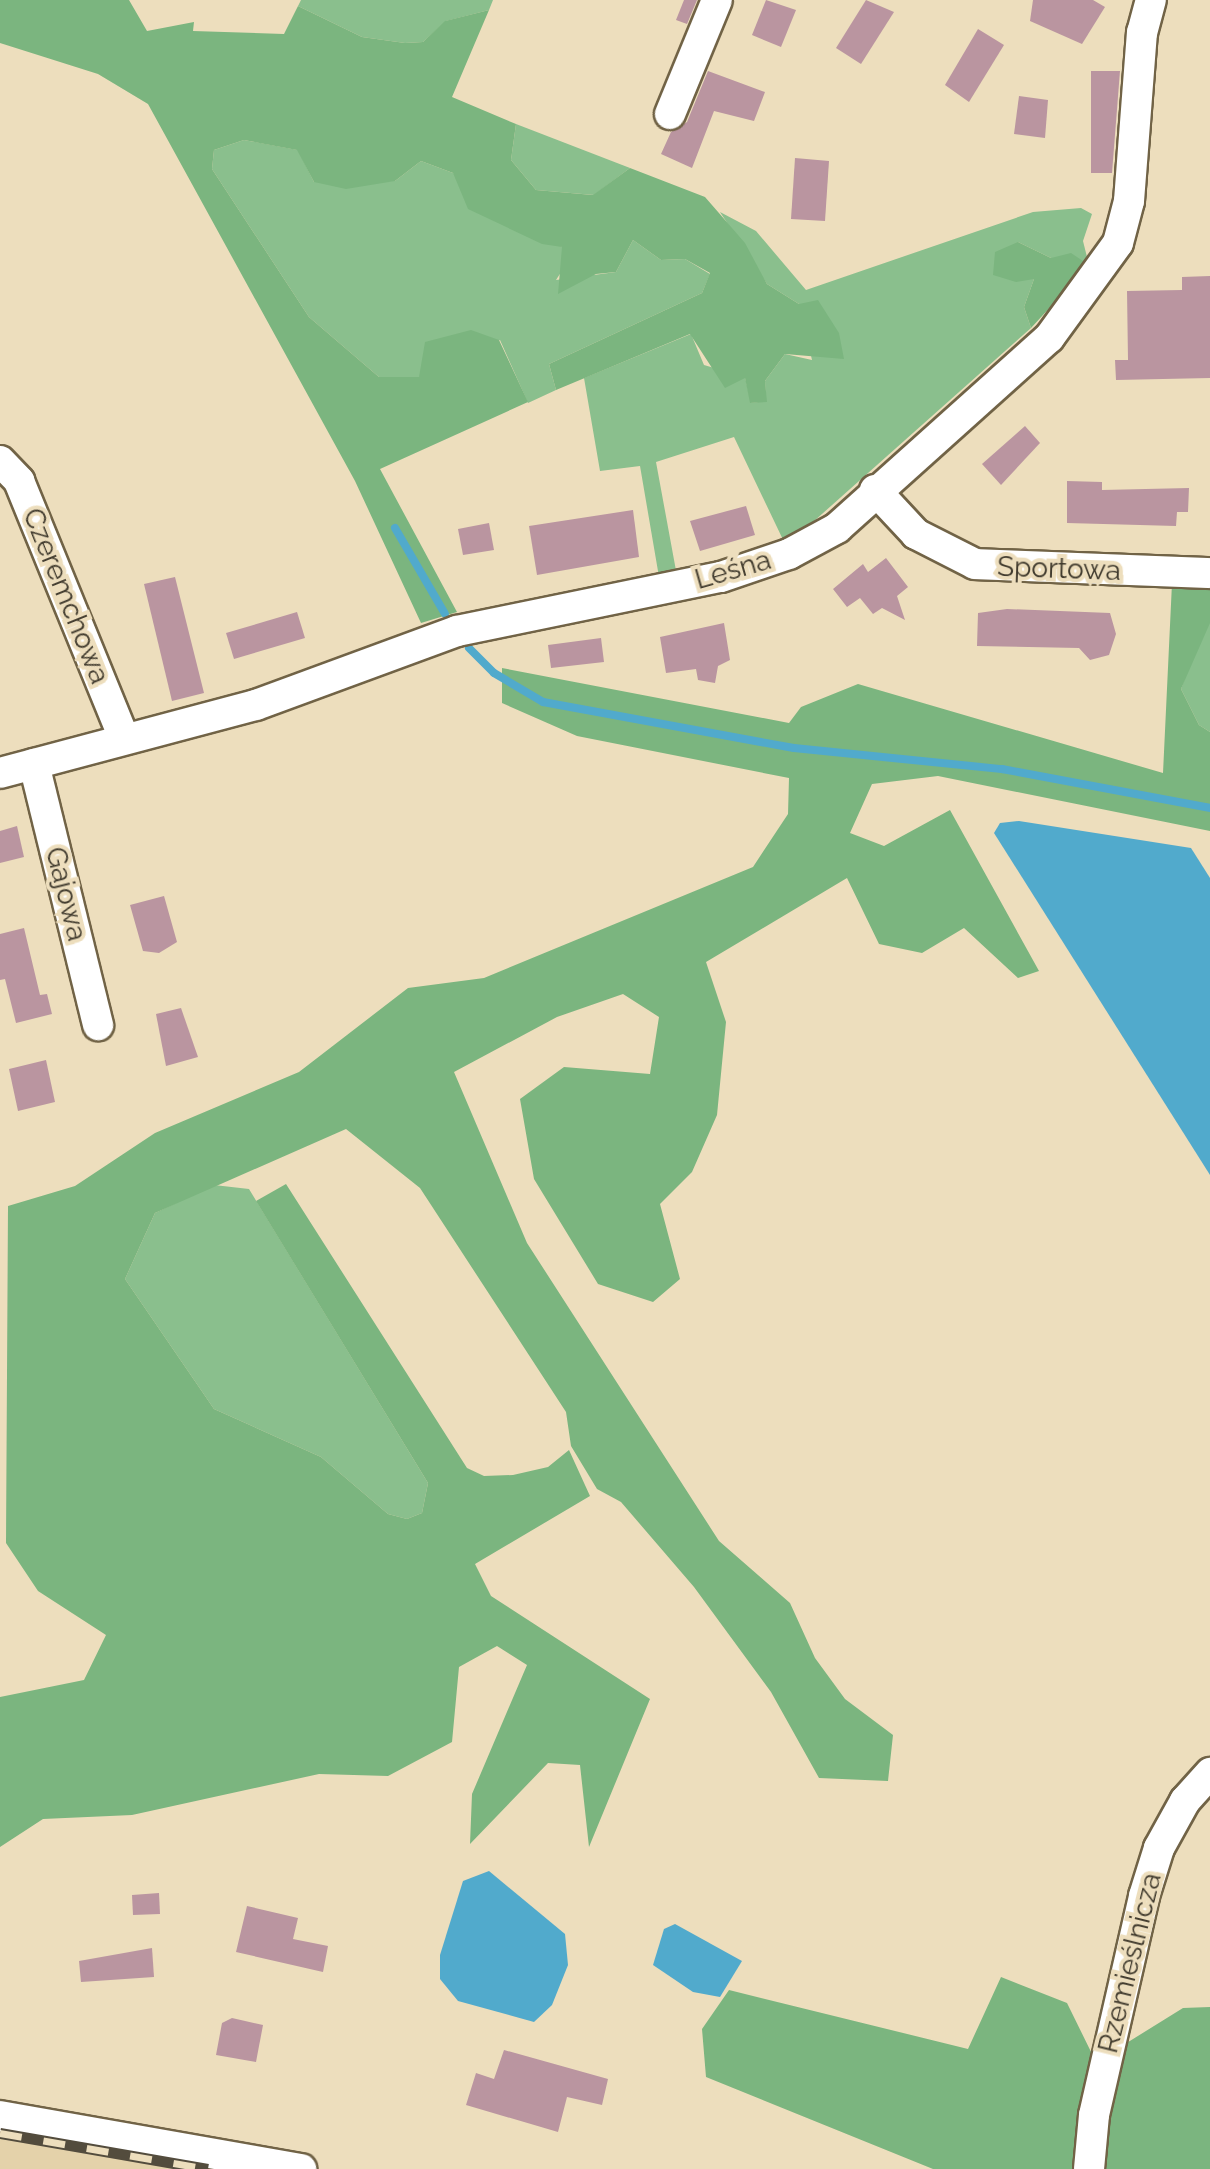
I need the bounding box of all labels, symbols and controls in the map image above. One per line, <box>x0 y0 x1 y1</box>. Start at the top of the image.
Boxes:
street label: Czeremchowa <box>16 503 116 689</box>
street label: Leśna <box>691 543 775 597</box>
street label: Sportowa <box>997 550 1121 588</box>
street label: Gajowa <box>38 844 94 944</box>
street label: Rzemieślnicza <box>1091 1869 1169 2057</box>

